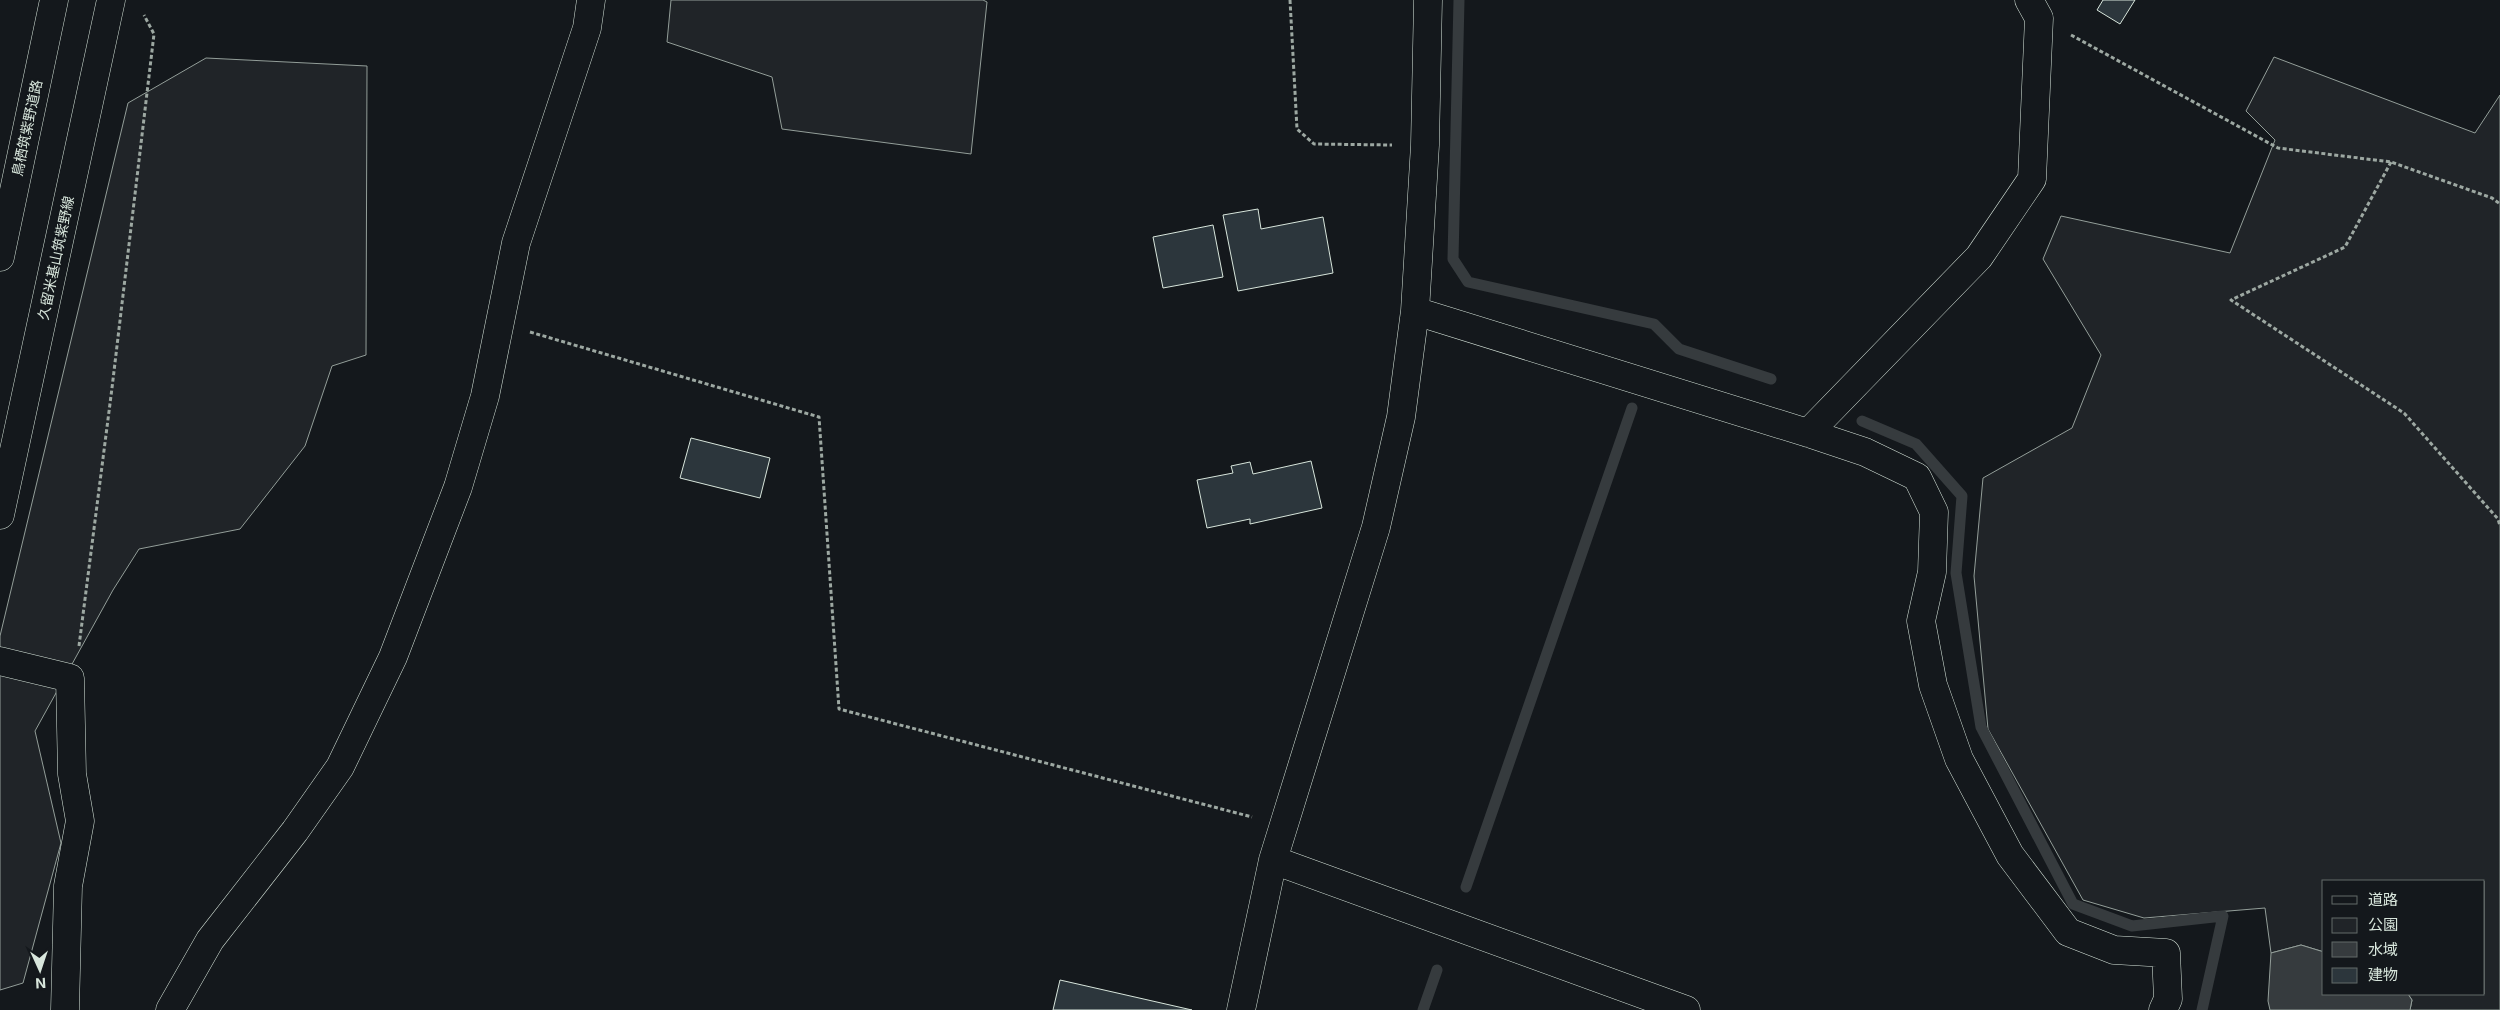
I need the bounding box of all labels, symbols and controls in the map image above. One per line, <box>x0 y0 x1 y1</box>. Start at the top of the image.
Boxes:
street label: 鳥栖筑紫野道路 <box>8 78 45 178</box>
street label: 久留米基山筑紫野線 <box>34 195 77 321</box>
legend <box>2322 880 2485 995</box>
text: 道路 <box>2368 890 2398 909</box>
text: 公園 <box>2368 915 2398 934</box>
text: 水域 <box>2368 940 2398 959</box>
north arrow <box>15 945 65 995</box>
text: 建物 <box>2368 965 2398 984</box>
text: N <box>35 975 46 992</box>

